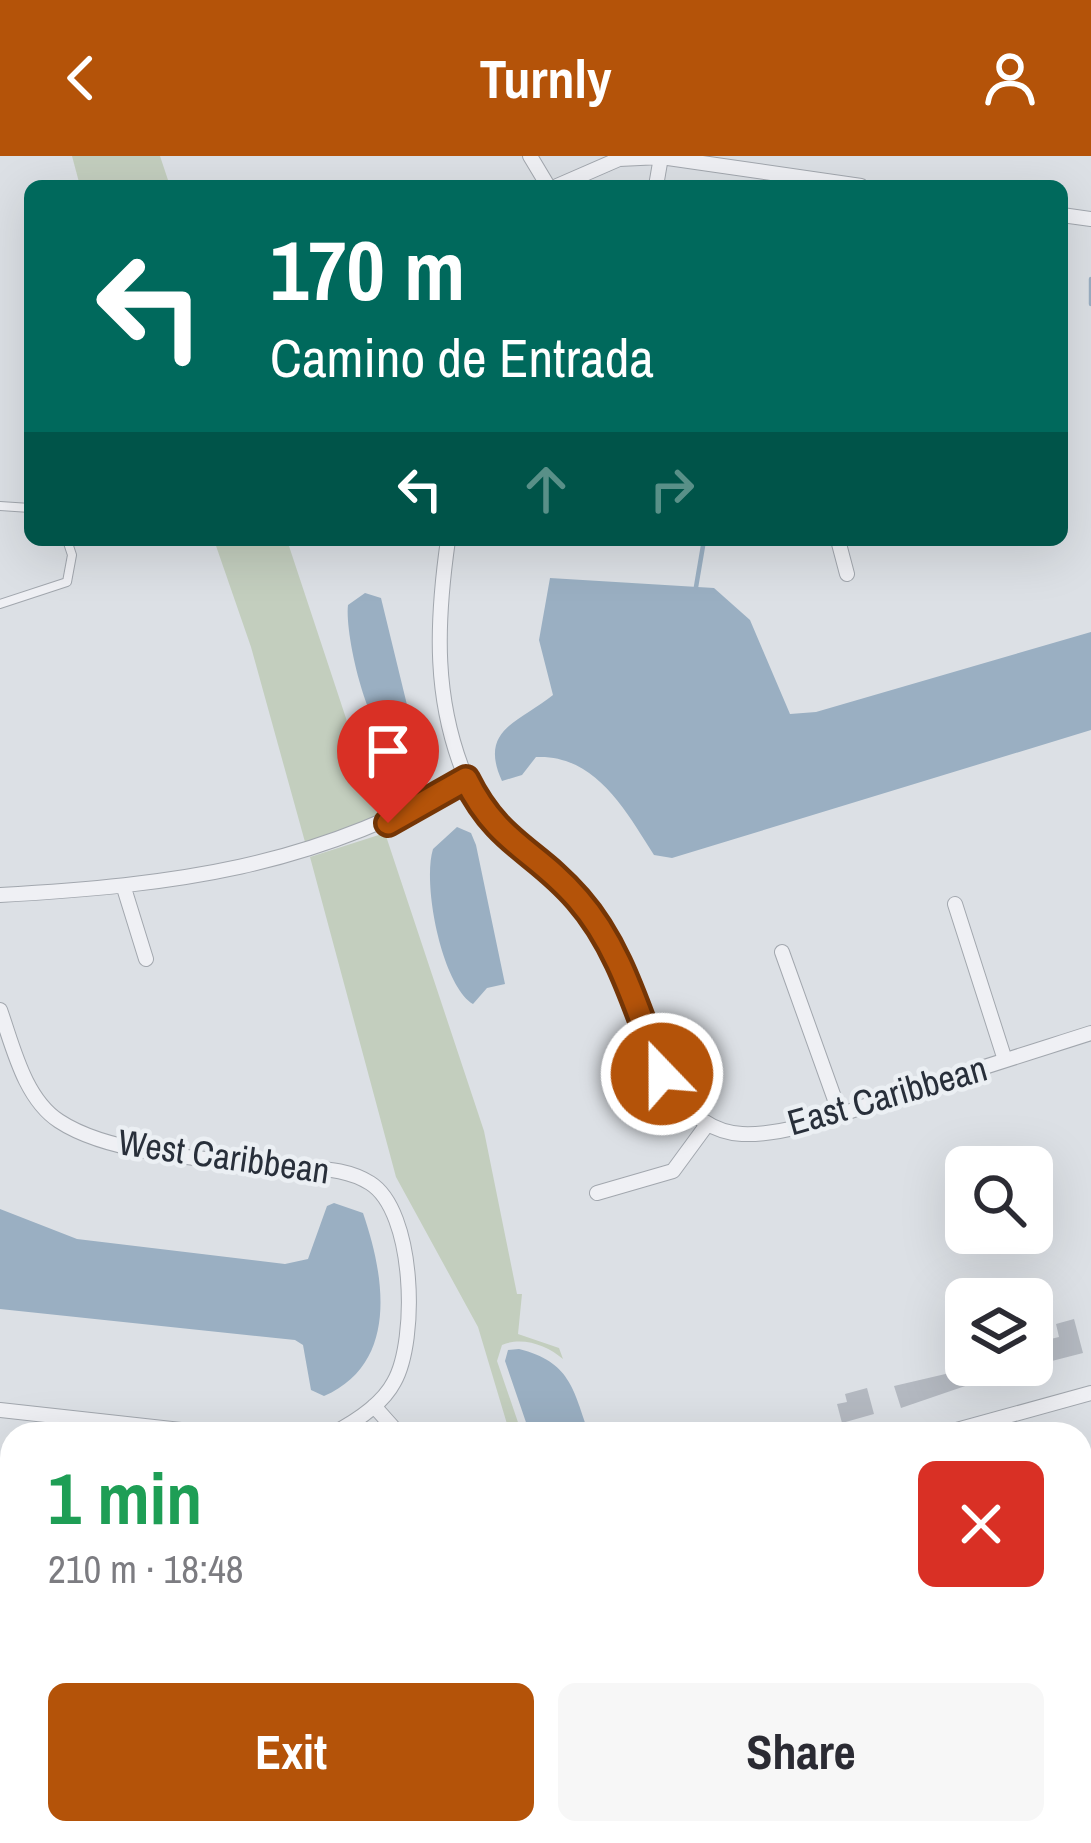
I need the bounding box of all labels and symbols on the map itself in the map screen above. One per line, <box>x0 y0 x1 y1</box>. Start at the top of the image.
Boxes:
pin <box>337 700 439 823</box>
position arrow <box>599 1011 725 1137</box>
street label: East Caribbean <box>782 1044 992 1146</box>
street label: West Caribbean <box>115 1117 333 1195</box>

